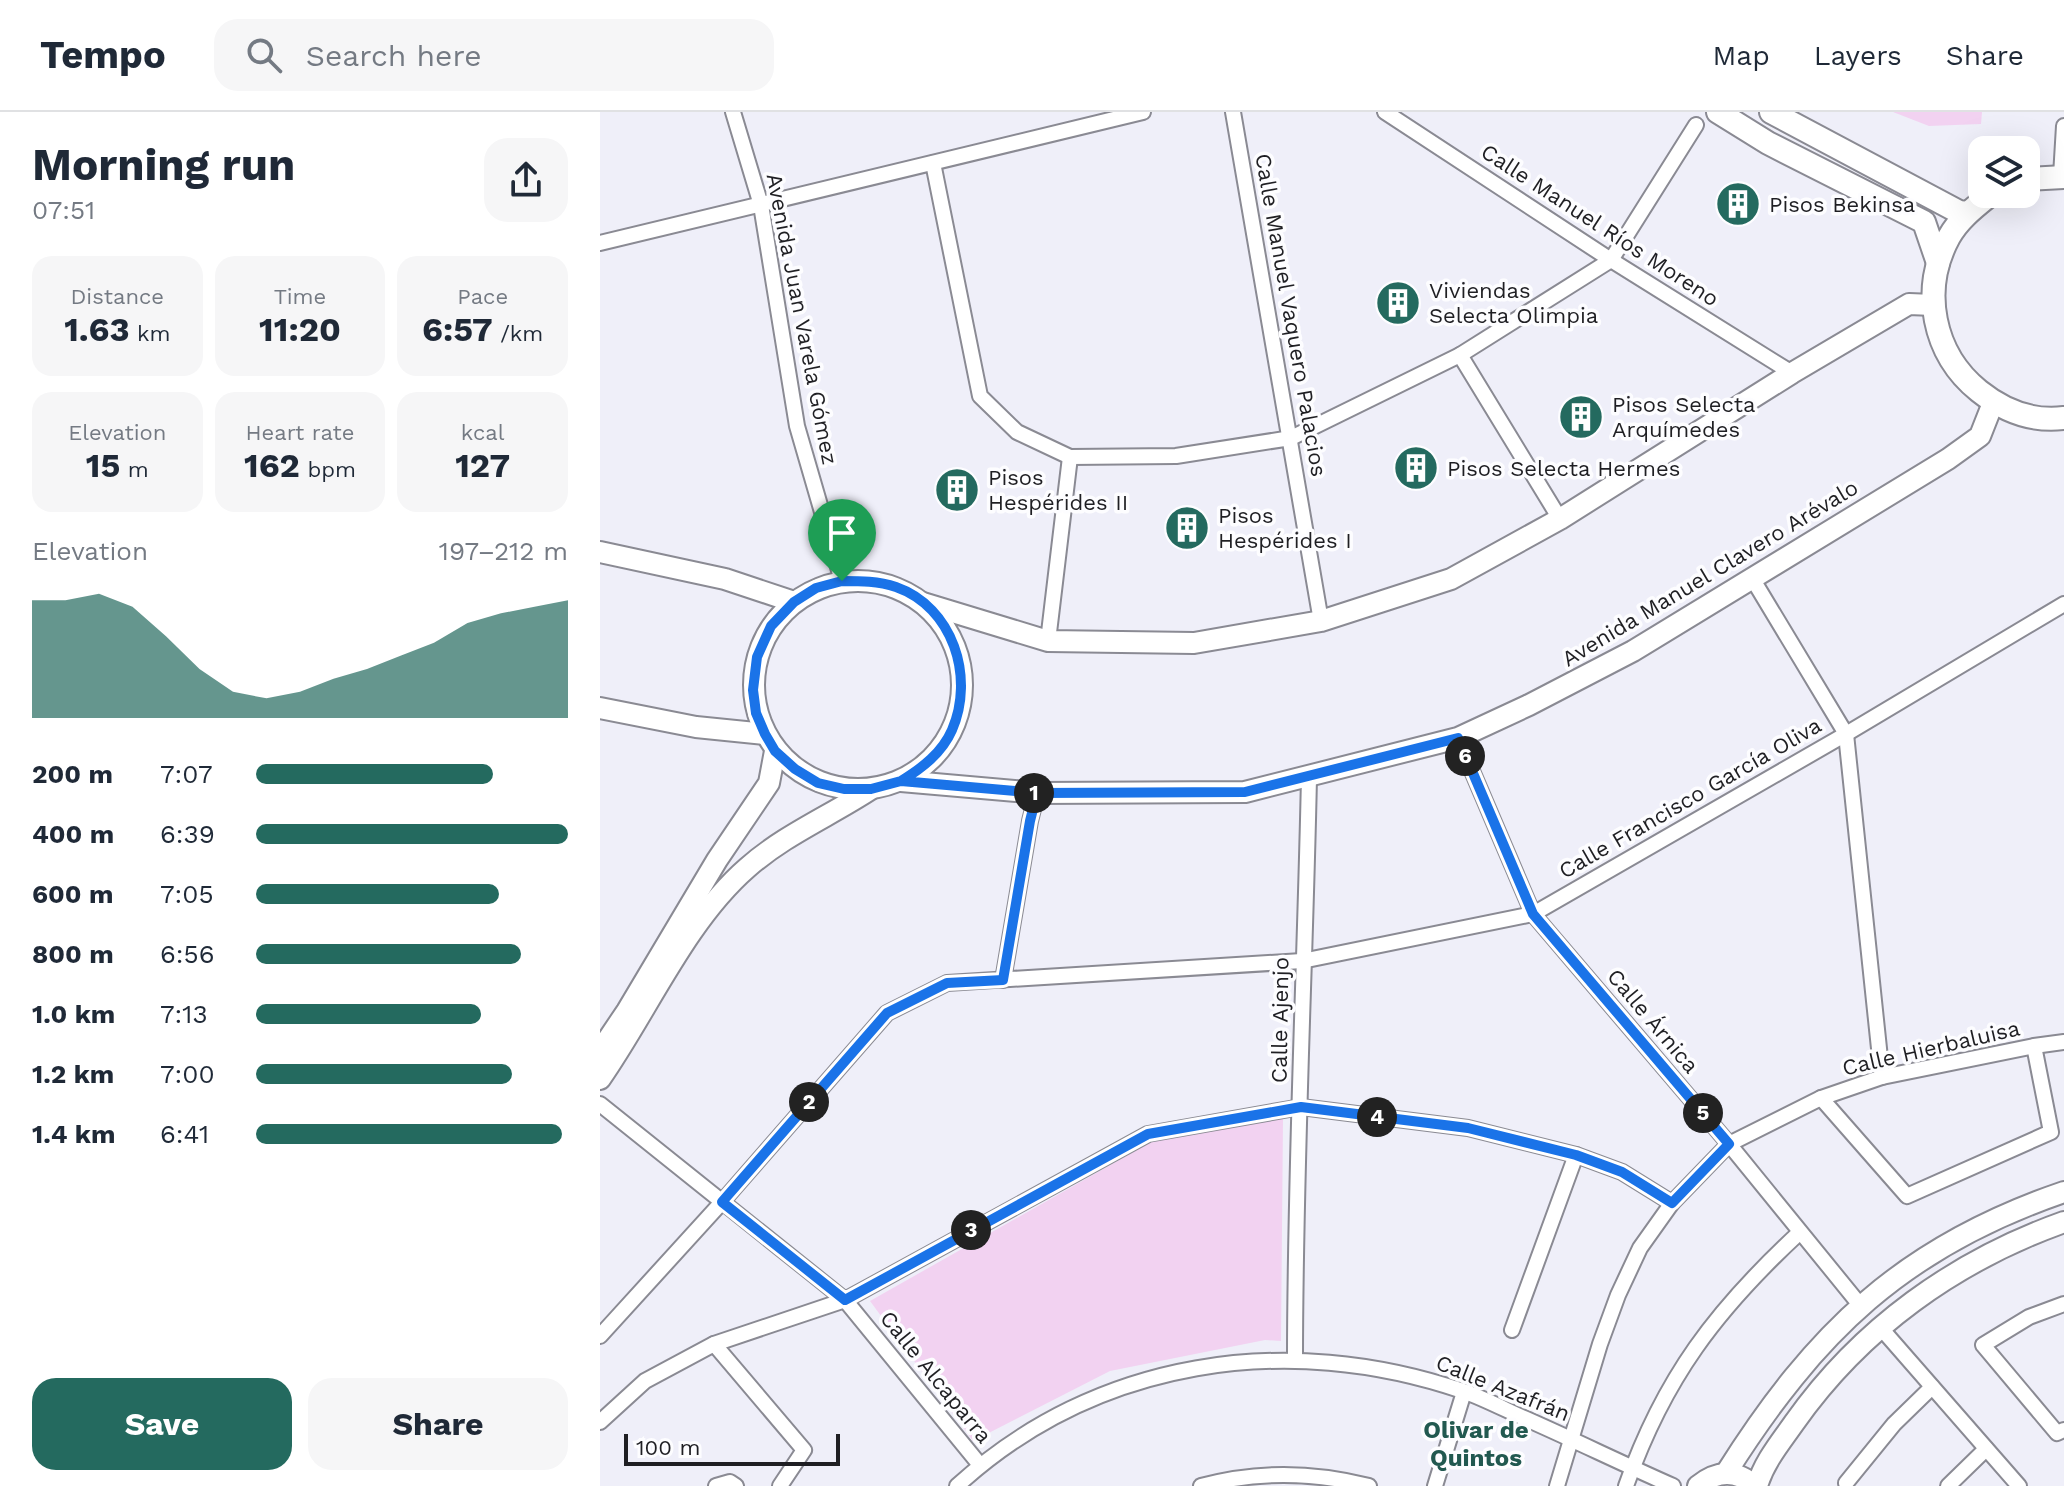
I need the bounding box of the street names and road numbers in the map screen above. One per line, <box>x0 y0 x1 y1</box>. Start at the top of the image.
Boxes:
street label: Calle Manuel Ríos Moreno <box>1476 139 1724 311</box>
street label: Calle Manuel Vaquero Palacios <box>1250 151 1332 479</box>
street label: Avenida Juan Varela Gómez <box>761 171 843 467</box>
street label: Avenida Manuel Clavero Arévalo <box>1558 475 1862 671</box>
street label: Calle Francisco García Oliva <box>1554 713 1826 883</box>
street label: Calle Ajenjo <box>1266 957 1294 1083</box>
street label: Calle Árnica <box>1602 964 1704 1078</box>
street label: Calle Hierbaluisa <box>1840 1015 2022 1081</box>
street label: Calle Alcaparra <box>875 1306 997 1448</box>
street label: Calle Azafrán <box>1432 1350 1574 1426</box>

